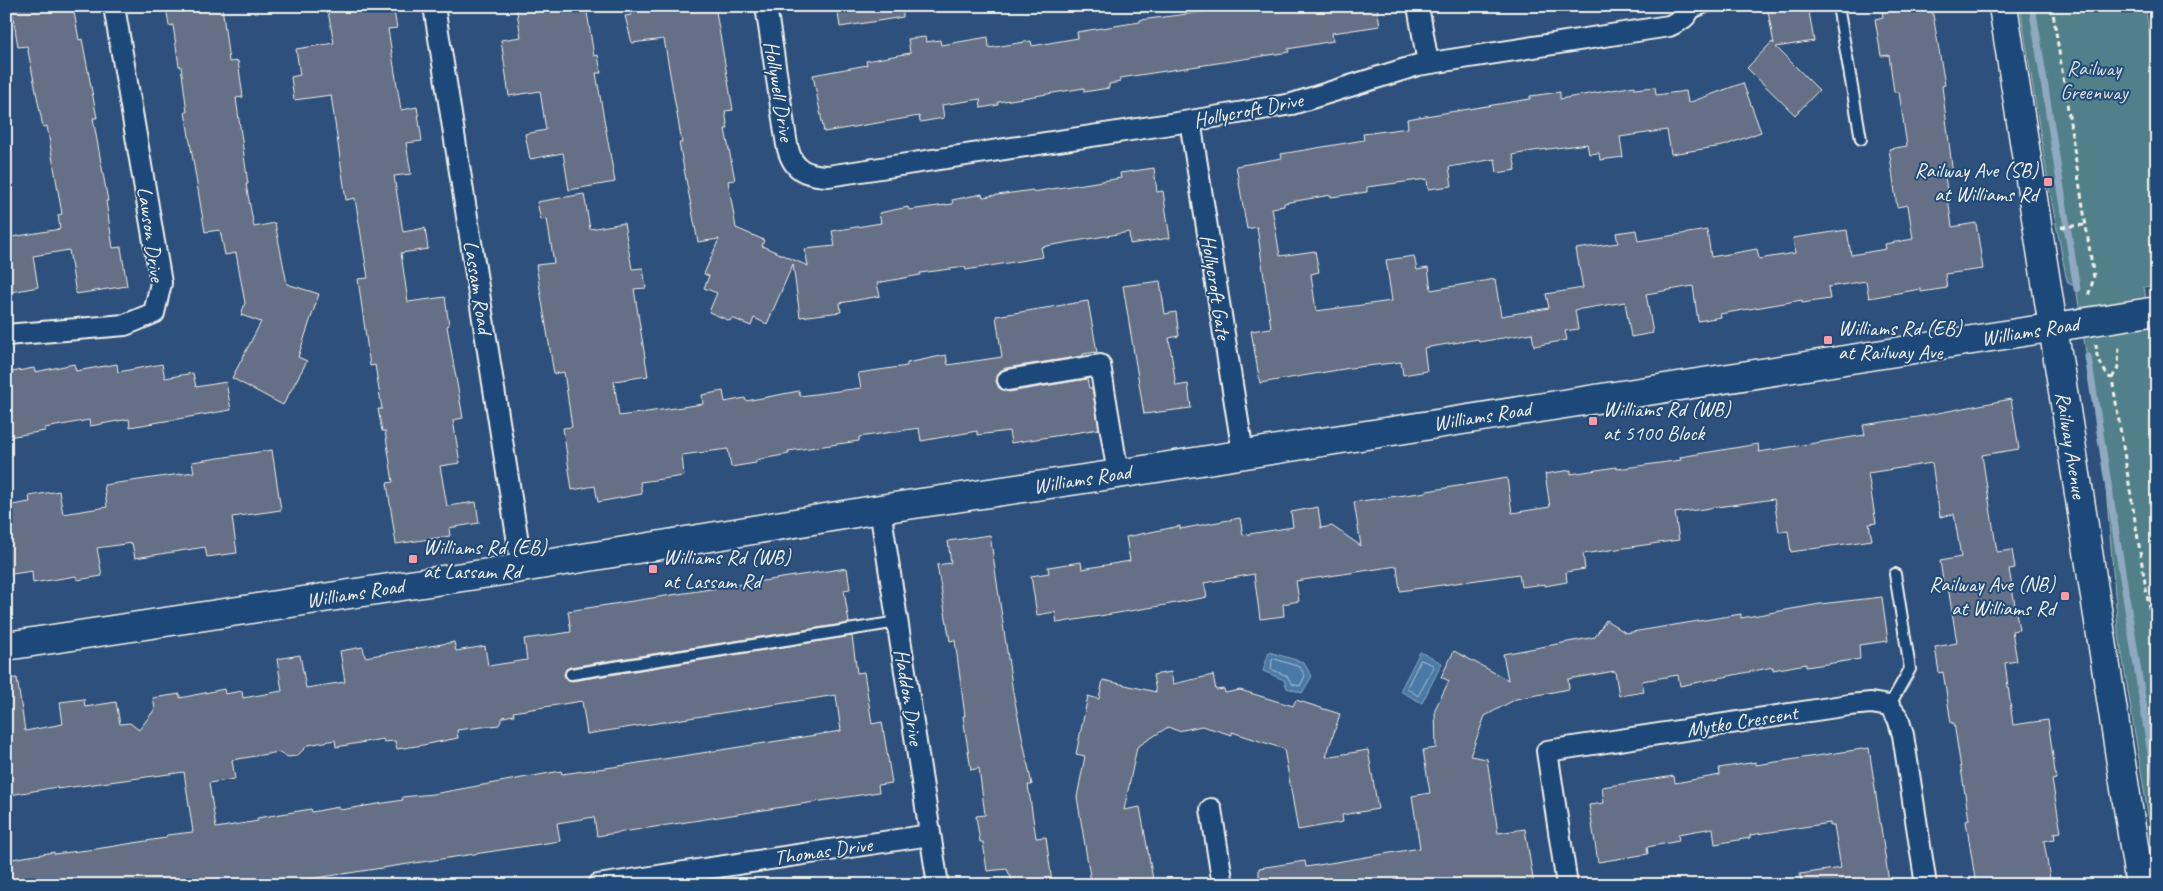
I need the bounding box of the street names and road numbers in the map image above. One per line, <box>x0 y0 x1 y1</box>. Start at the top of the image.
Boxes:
street label: Hollywell Drive <box>758 39 800 145</box>
street label: Hollycroft Drive <box>1191 86 1307 133</box>
street label: Lawson Drive <box>131 185 171 285</box>
street label: Hollycroft Gate <box>1195 233 1237 343</box>
street label: Lassam Road <box>458 239 499 339</box>
street label: Williams Road <box>1979 310 2084 352</box>
street label: Railway Avenue <box>2050 390 2092 501</box>
street label: Williams Road <box>1431 395 1536 437</box>
street label: Williams Road <box>1031 458 1136 500</box>
street label: Williams Road <box>304 572 409 614</box>
street label: Haddon Drive <box>889 647 930 749</box>
street label: Mytko Crescent <box>1685 699 1801 743</box>
street label: Thomas Drive <box>773 831 876 871</box>

